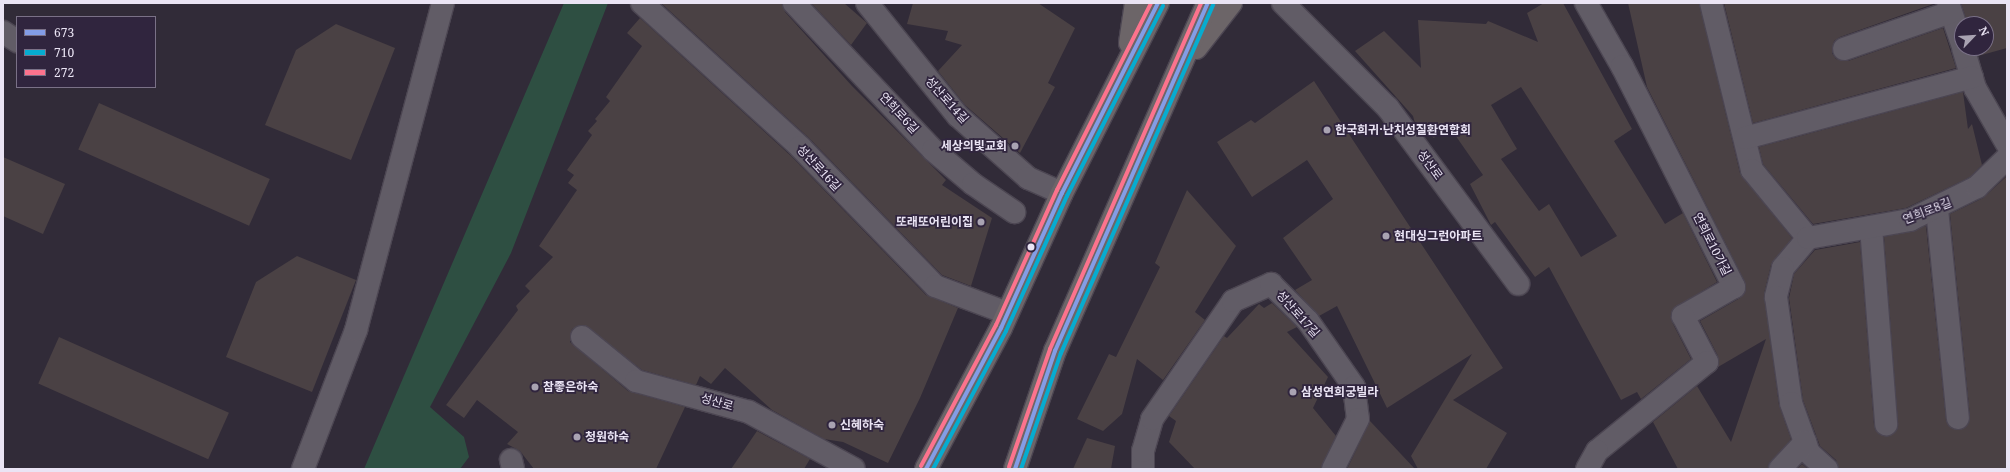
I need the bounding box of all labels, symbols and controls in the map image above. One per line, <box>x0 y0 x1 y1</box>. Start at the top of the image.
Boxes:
legend <box>16 16 156 88</box>
north arrow <box>1954 16 1994 56</box>
text: 673 <box>54 24 74 41</box>
text: N <box>1976 24 1993 38</box>
text: 710 <box>54 44 74 61</box>
text: 272 <box>54 64 74 81</box>
street label: 성산로14길 <box>922 74 972 126</box>
street label: 연희로6길 <box>876 89 922 137</box>
place label: 한국희귀·난치성질환연합회 <box>1335 123 1471 137</box>
marker: 한국희귀·난치성질환연합회 <box>1322 125 1332 135</box>
place label: 세상의빛교회 <box>941 139 1007 153</box>
marker: 세상의빛교회 <box>1010 141 1020 151</box>
street label: 성산로16길 <box>794 142 844 194</box>
street label: 성산로 <box>1414 147 1446 183</box>
street label: 연희로8길 <box>1901 195 1953 227</box>
street label: 연희로10가길 <box>1690 210 1734 278</box>
place label: 또래또어린이집 <box>896 215 973 229</box>
marker: 또래또어린이집 <box>976 217 986 227</box>
place label: 현대싱그런아파트 <box>1394 229 1482 243</box>
marker: 현대싱그런아파트 <box>1381 231 1391 241</box>
unlabelled marker <box>1026 242 1036 252</box>
street label: 성산로17길 <box>1273 288 1323 340</box>
place label: 참좋은하숙 <box>543 380 598 394</box>
marker: 참좋은하숙 <box>530 382 540 392</box>
place label: 삼성연희궁빌라 <box>1301 385 1378 399</box>
marker: 삼성연희궁빌라 <box>1288 387 1298 397</box>
street label: 성산로 <box>699 391 735 413</box>
place label: 신혜하숙 <box>840 418 884 432</box>
marker: 신혜하숙 <box>827 420 837 430</box>
place label: 청원하숙 <box>585 430 629 444</box>
marker: 청원하숙 <box>572 432 582 442</box>

